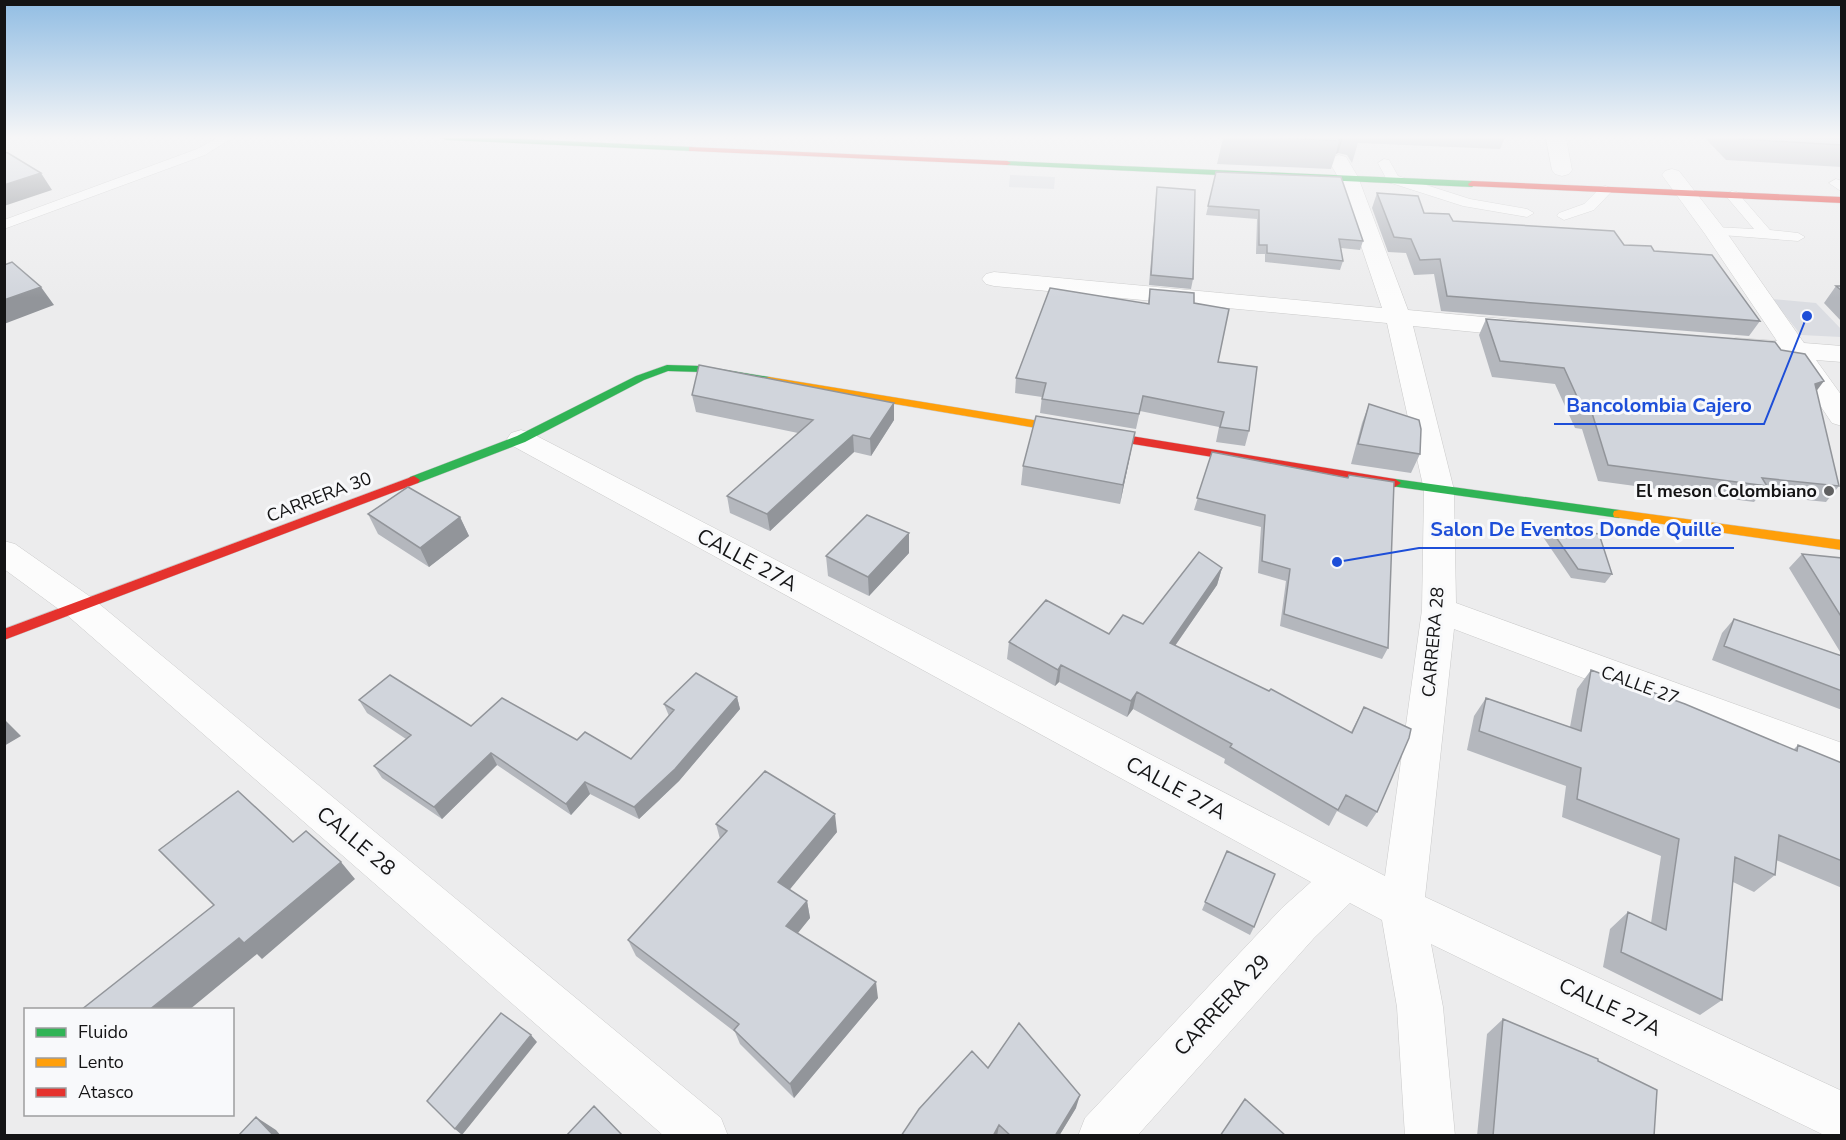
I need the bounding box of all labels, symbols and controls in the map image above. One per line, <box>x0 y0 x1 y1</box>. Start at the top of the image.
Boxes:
callout: Bancolombia Cajero <box>1554 386 1764 424</box>
text: Bancolombia Cajero <box>1566 392 1752 419</box>
street label: CARRERA 30 <box>263 466 375 528</box>
place label: El meson Colombiano <box>1636 479 1817 503</box>
marker: El meson Colombiano <box>1822 484 1836 498</box>
callout: Salon De Eventos Donde Quille <box>1419 510 1734 548</box>
text: Salon De Eventos Donde Quille <box>1430 516 1722 543</box>
street label: CALLE 27A <box>692 522 802 598</box>
street label: CARRERA 28 <box>1416 586 1450 698</box>
street label: CALLE 27 <box>1598 660 1682 710</box>
street label: CALLE 27A <box>1121 750 1231 826</box>
street label: CALLE 28 <box>311 800 401 882</box>
street label: CARRERA 29 <box>1168 948 1276 1062</box>
street label: CALLE 27A <box>1554 971 1666 1043</box>
legend <box>24 1008 234 1116</box>
text: Fluido <box>78 1020 128 1044</box>
text: Lento <box>78 1050 124 1074</box>
text: Atasco <box>78 1080 134 1104</box>

